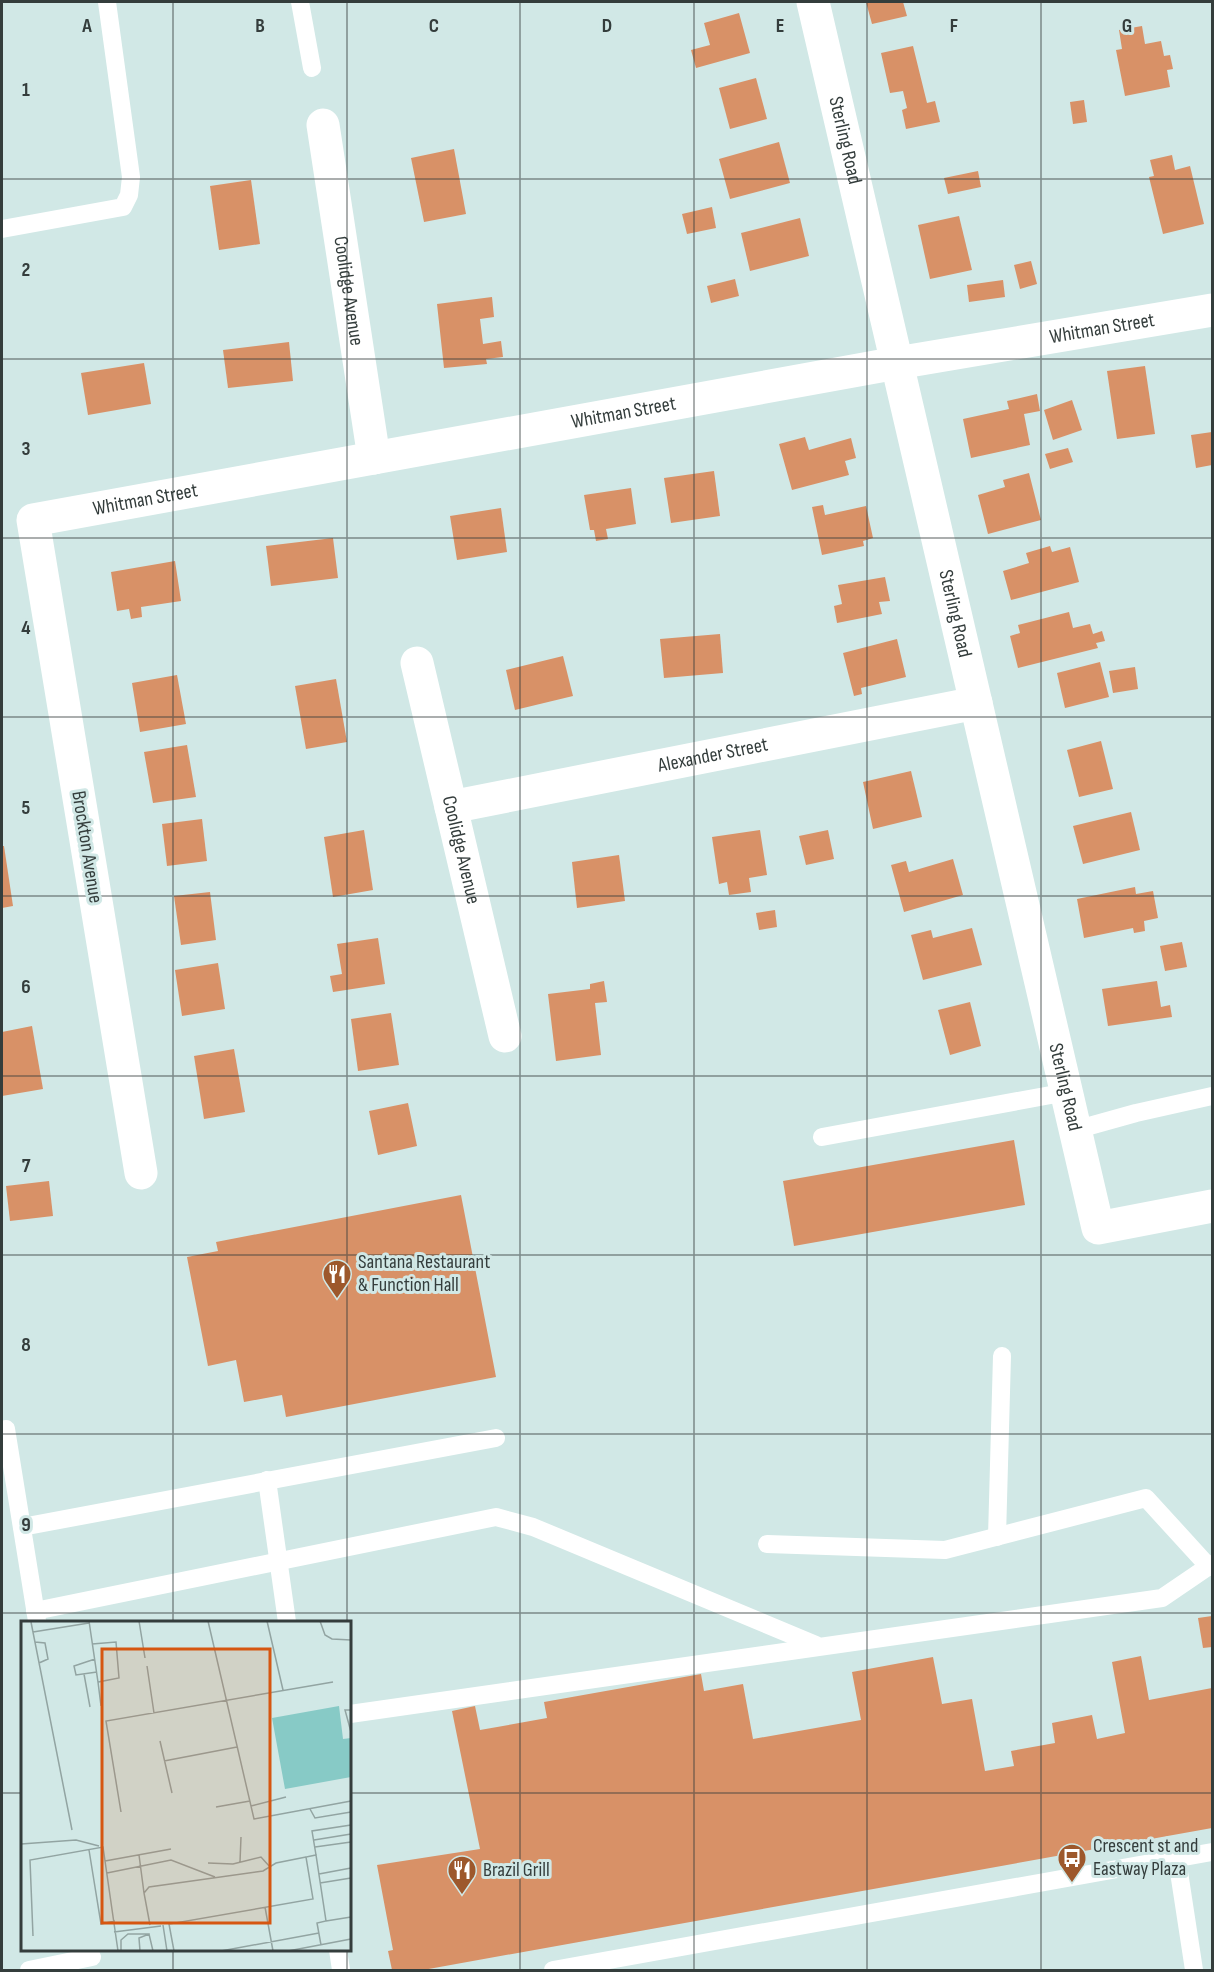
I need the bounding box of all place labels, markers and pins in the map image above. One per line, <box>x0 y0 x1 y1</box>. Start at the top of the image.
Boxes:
place label: Santana Restaurant & Function Hall <box>358 1250 490 1297</box>
restaurant icon: Santana Restaurant & Function Hall <box>321 1258 353 1300</box>
place label: Crescent st and Eastway Plaza <box>1093 1834 1198 1881</box>
bus stop icon: Crescent st and Eastway Plaza <box>1056 1842 1088 1884</box>
restaurant icon: Brazil Grill <box>446 1854 478 1896</box>
place label: Brazil Grill <box>483 1858 550 1882</box>

